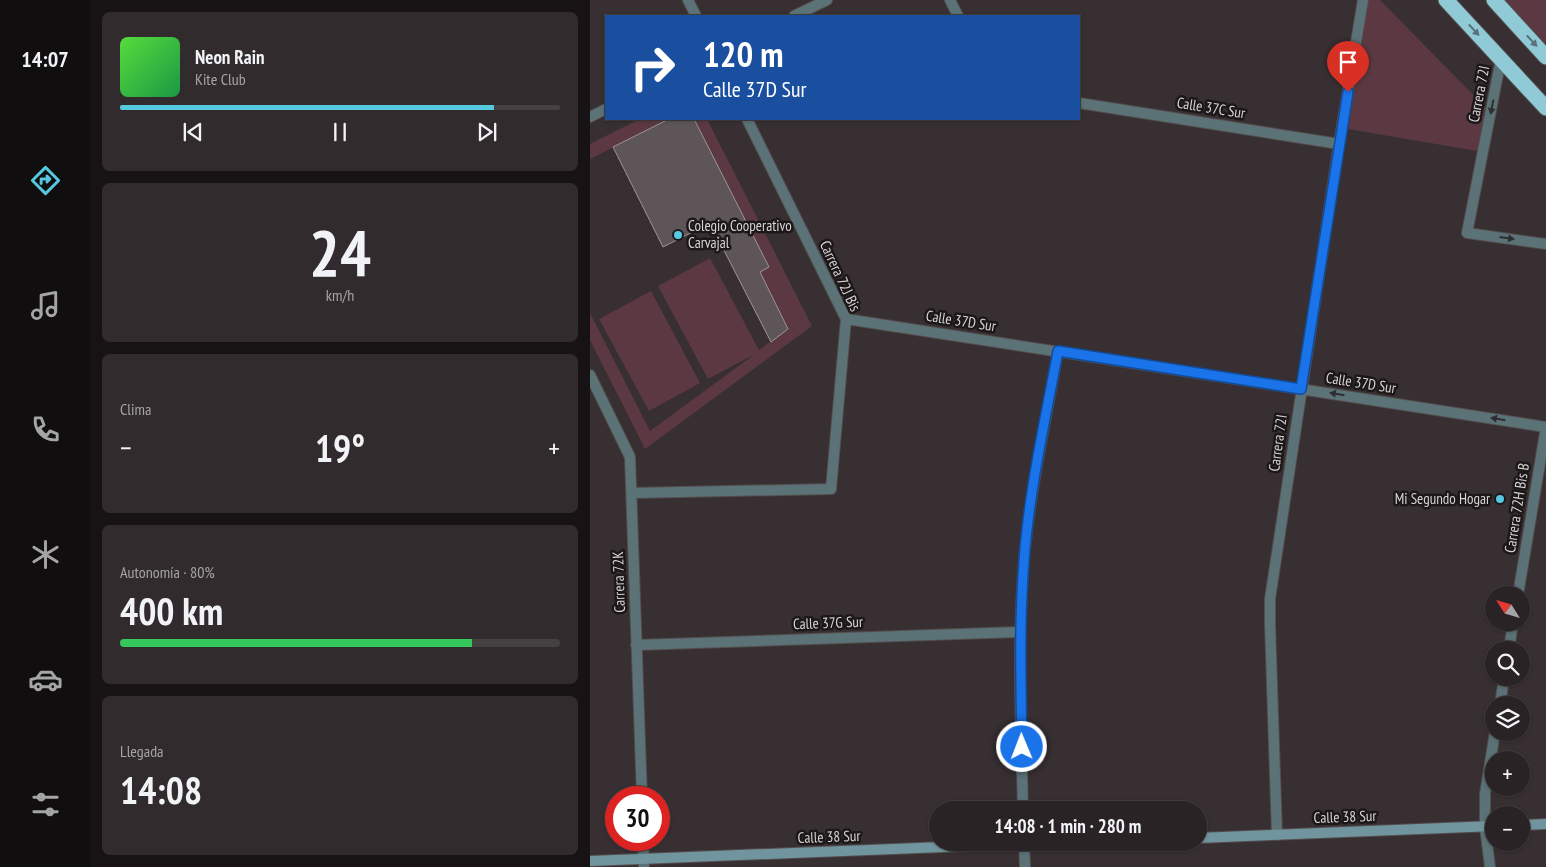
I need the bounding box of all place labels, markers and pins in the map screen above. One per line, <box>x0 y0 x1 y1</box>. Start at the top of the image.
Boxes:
pin <box>1327 41 1369 92</box>
place label: Colegio Cooperativo Carvajal <box>688 216 792 252</box>
marker: Colegio Cooperativo Carvajal <box>672 229 684 241</box>
place label: Mi Segundo Hogar <box>1395 489 1491 508</box>
marker: Mi Segundo Hogar <box>1494 493 1506 505</box>

